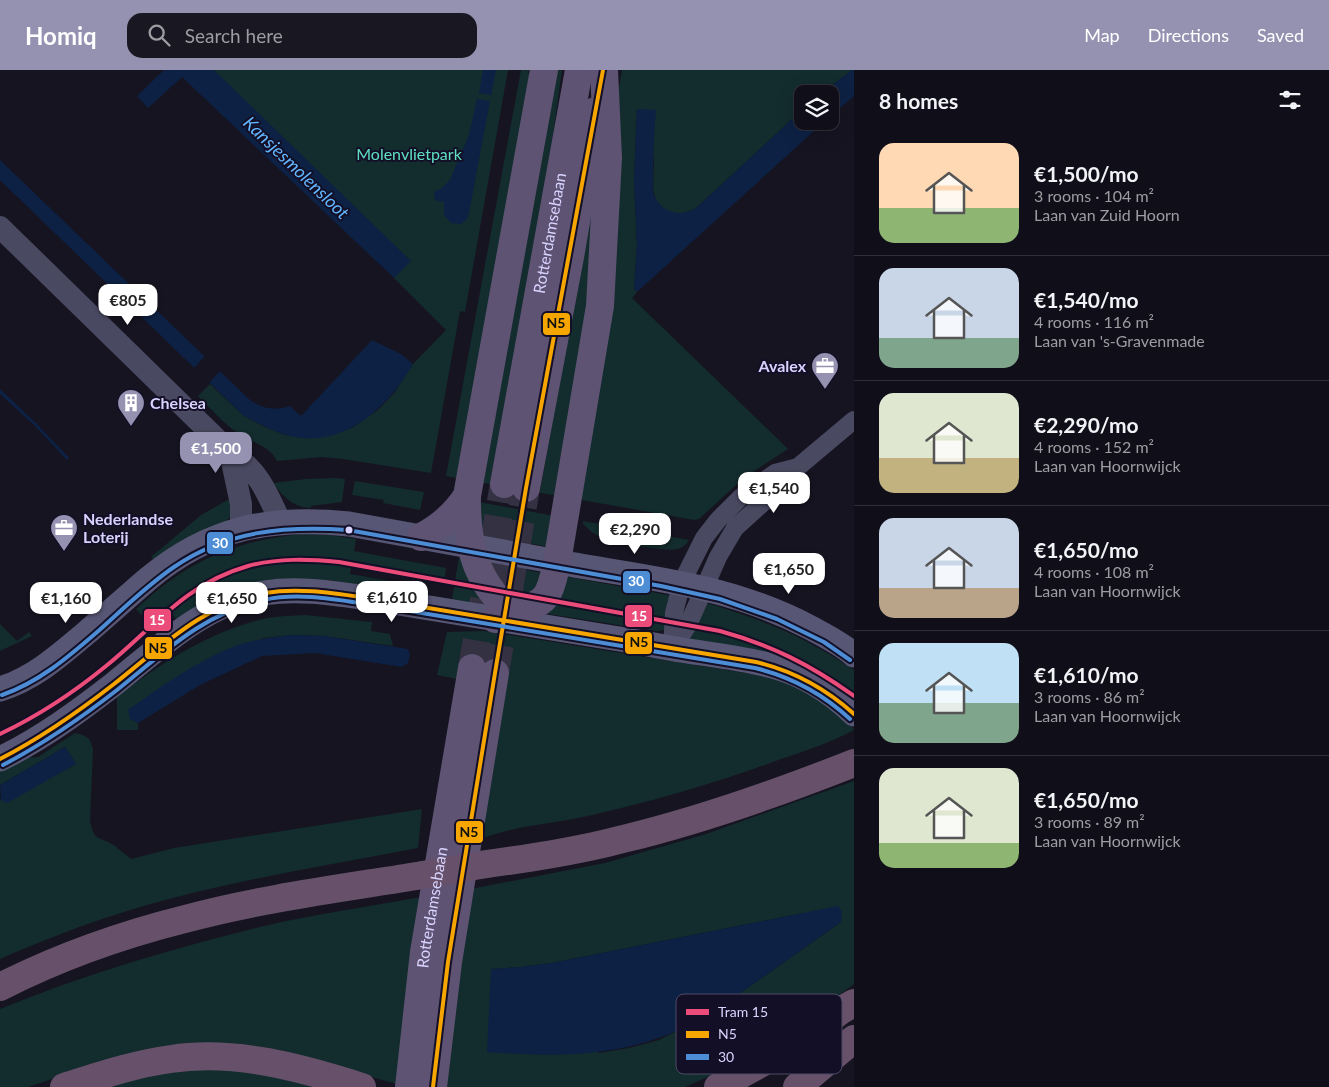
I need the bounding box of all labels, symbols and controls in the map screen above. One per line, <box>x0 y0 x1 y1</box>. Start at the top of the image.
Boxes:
search box <box>127 13 477 58</box>
text: Homiq <box>25 21 97 50</box>
icon: search <box>145 21 173 49</box>
text: Search here <box>185 24 283 47</box>
text: Map <box>1084 24 1120 46</box>
text: Directions <box>1148 24 1229 46</box>
text: Saved <box>1257 24 1304 46</box>
map controls <box>794 85 839 130</box>
button: layers <box>794 85 839 130</box>
icon: filters <box>1276 86 1304 114</box>
text: 8 homes <box>879 88 958 113</box>
water label: Kansjesmolensloot <box>239 111 355 224</box>
park label: Molenvlietpark <box>356 144 463 163</box>
text: €1,500/mo <box>1034 161 1139 186</box>
icon: home <box>919 163 979 223</box>
street label: Rotterdamsebaan <box>529 171 569 295</box>
text: 3 rooms · 104 m² <box>1034 186 1154 205</box>
text: Laan van Zuid Hoorn <box>1034 205 1180 224</box>
pin: €805 <box>98 284 158 326</box>
text: €1,540/mo <box>1034 287 1139 312</box>
icon: home <box>919 288 979 348</box>
text: €805 <box>109 290 147 309</box>
line badge: N5 <box>542 312 571 336</box>
text: 4 rooms · 116 m² <box>1034 312 1154 331</box>
text: N5 <box>547 314 565 331</box>
text: Laan van 's-Gravenmade <box>1034 331 1205 350</box>
office icon: Avalex <box>810 351 840 390</box>
place label: Avalex <box>757 356 807 375</box>
building icon: Chelsea <box>116 388 146 427</box>
place label: Chelsea <box>150 393 206 412</box>
text: €2,290/mo <box>1034 412 1139 437</box>
icon: home <box>919 413 979 473</box>
pin: €1,500 <box>175 432 257 474</box>
text: 4 rooms · 152 m² <box>1034 437 1154 456</box>
text: €1,500 <box>191 438 241 457</box>
text: Laan van Hoornwijck <box>1034 456 1181 475</box>
pin: €1,540 <box>733 472 815 514</box>
text: €1,540 <box>749 478 799 497</box>
place label: Nederlandse Loterij <box>83 509 173 546</box>
pin: €2,290 <box>594 512 676 555</box>
office icon: Nederlandse Loterij <box>49 513 79 552</box>
text: €2,290 <box>610 519 660 538</box>
unlabelled marker <box>344 525 354 535</box>
line badge: 30 <box>206 531 234 555</box>
text: 30 <box>212 534 228 551</box>
text: €1,650/mo <box>1034 537 1139 562</box>
icon: home <box>919 538 979 598</box>
pin: €1,650 <box>748 552 830 595</box>
text: €1,650 <box>764 559 814 578</box>
text: 4 rooms · 108 m² <box>1034 562 1154 581</box>
line badge: 30 <box>622 570 651 594</box>
text: 30 <box>628 572 644 589</box>
pin: €1,610 <box>351 580 433 623</box>
text: Laan van Hoornwijck <box>1034 581 1181 600</box>
pin: €1,160 <box>25 582 107 624</box>
pin: €1,650 <box>191 582 273 624</box>
text: €1,610 <box>367 587 417 606</box>
text: €1,160 <box>41 588 91 607</box>
text: €1,650 <box>207 588 257 607</box>
line badge: 15 <box>624 604 653 628</box>
text: 15 <box>631 607 647 624</box>
line badge: 15 <box>143 608 172 632</box>
text: 15 <box>149 611 165 628</box>
line badge: N5 <box>624 631 653 655</box>
text: N5 <box>630 633 648 650</box>
line badge: N5 <box>144 636 173 660</box>
text: N5 <box>149 639 167 656</box>
text: €1,610/mo <box>1034 662 1139 687</box>
icon: home <box>919 663 979 723</box>
text: 3 rooms · 86 m² <box>1034 687 1145 706</box>
text: Laan van Hoornwijck <box>1034 706 1181 725</box>
text: €1,650/mo <box>1034 787 1139 812</box>
icon: home <box>919 788 979 848</box>
text: 3 rooms · 89 m² <box>1034 812 1145 831</box>
line badge: N5 <box>455 820 484 844</box>
text: N5 <box>460 823 478 840</box>
text: Laan van Hoornwijck <box>1034 831 1181 850</box>
street label: Rotterdamsebaan <box>412 845 451 969</box>
legend <box>676 994 842 1074</box>
text: Tram 15 <box>718 1003 768 1020</box>
text: N5 <box>718 1025 737 1042</box>
text: 30 <box>718 1048 734 1065</box>

